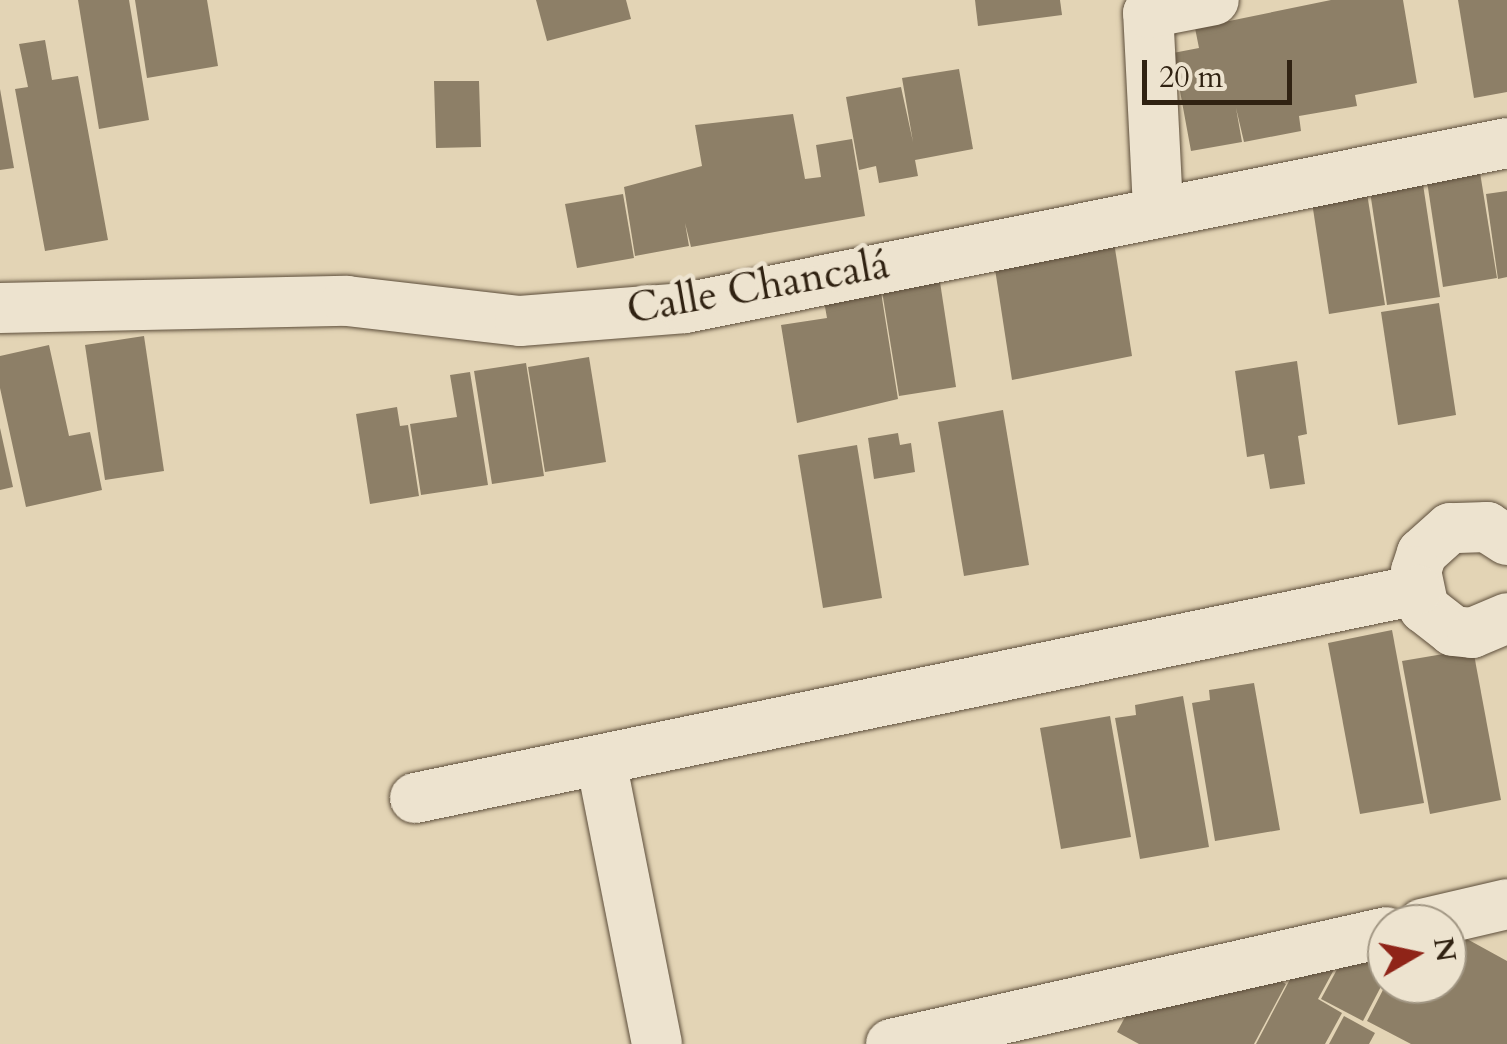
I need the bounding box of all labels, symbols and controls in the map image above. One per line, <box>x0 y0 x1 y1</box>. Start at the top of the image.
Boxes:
scale bar <box>1147 40 1297 102</box>
text: 20 m <box>1159 57 1223 98</box>
street label: Calle Chancalá <box>623 239 893 335</box>
north arrow <box>1367 904 1467 1004</box>
text: N <box>1424 935 1465 965</box>

